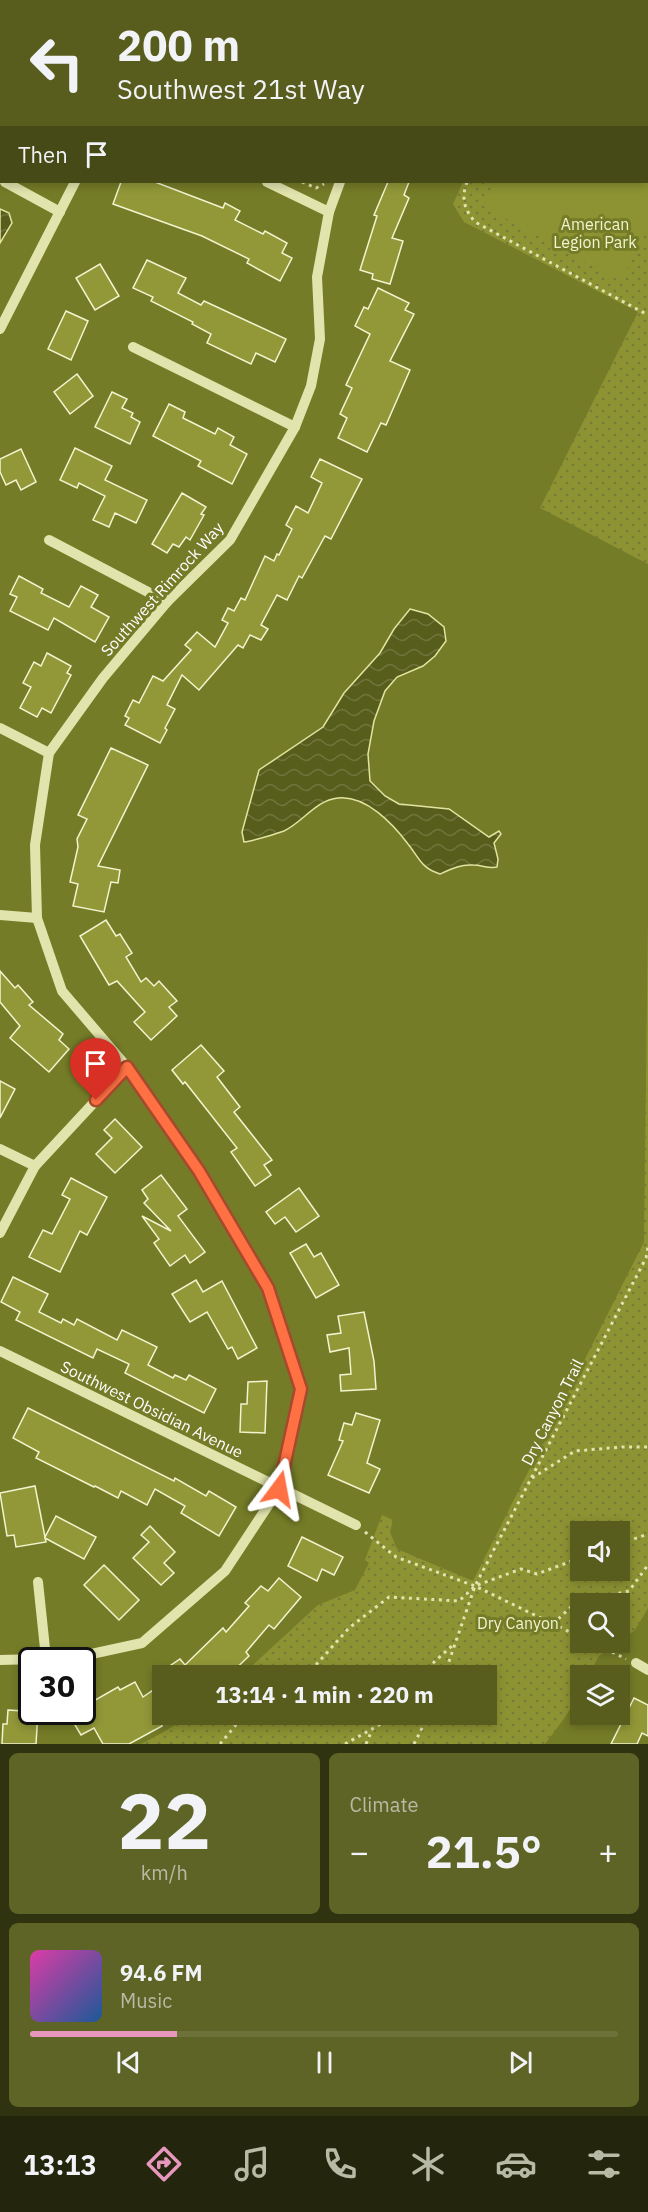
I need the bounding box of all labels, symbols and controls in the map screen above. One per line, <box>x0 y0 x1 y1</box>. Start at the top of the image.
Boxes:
text: 200 m <box>117 18 240 73</box>
icon: left <box>18 24 96 102</box>
text: Southwest 21st Way <box>117 71 365 106</box>
icon: arrive <box>80 138 113 171</box>
text: Then <box>18 140 68 169</box>
park label: American Legion Park <box>553 214 637 252</box>
street label: Southwest Rimrock Way <box>96 518 228 660</box>
pin <box>70 1038 121 1100</box>
icon: arrive <box>79 1047 112 1080</box>
street label: Dry Canyon Trail <box>517 1355 587 1469</box>
street label: Southwest Obsidian Avenue <box>57 1356 247 1462</box>
position arrow <box>247 1457 311 1521</box>
map controls <box>570 1521 630 1725</box>
button: sound <box>570 1521 630 1581</box>
button: search <box>570 1593 630 1653</box>
park label: Dry Canyon <box>477 1613 559 1633</box>
speed limit sign: 30 <box>18 1647 96 1725</box>
button: layers <box>570 1665 630 1725</box>
text: 13:14 · 1 min · 220 m <box>215 1680 434 1709</box>
text: 22 <box>117 1769 211 1870</box>
text: Climate <box>350 1791 418 1818</box>
text: 21.5° <box>426 1822 542 1880</box>
text: − <box>350 1830 369 1873</box>
text: + <box>598 1830 618 1873</box>
text: km/h <box>141 1859 188 1886</box>
text: 94.6 FM <box>120 1958 203 1987</box>
text: Music <box>120 1987 172 2014</box>
icon: previous <box>112 2046 145 2079</box>
icon: pause <box>308 2046 341 2079</box>
icon: next <box>504 2046 537 2079</box>
icon: directions <box>143 2143 185 2185</box>
icon: music <box>231 2143 273 2185</box>
icon: phone <box>319 2143 361 2185</box>
icon: climate <box>407 2143 449 2185</box>
icon: car <box>495 2143 537 2185</box>
icon: filters <box>583 2143 625 2185</box>
text: 13:13 <box>23 2147 97 2182</box>

